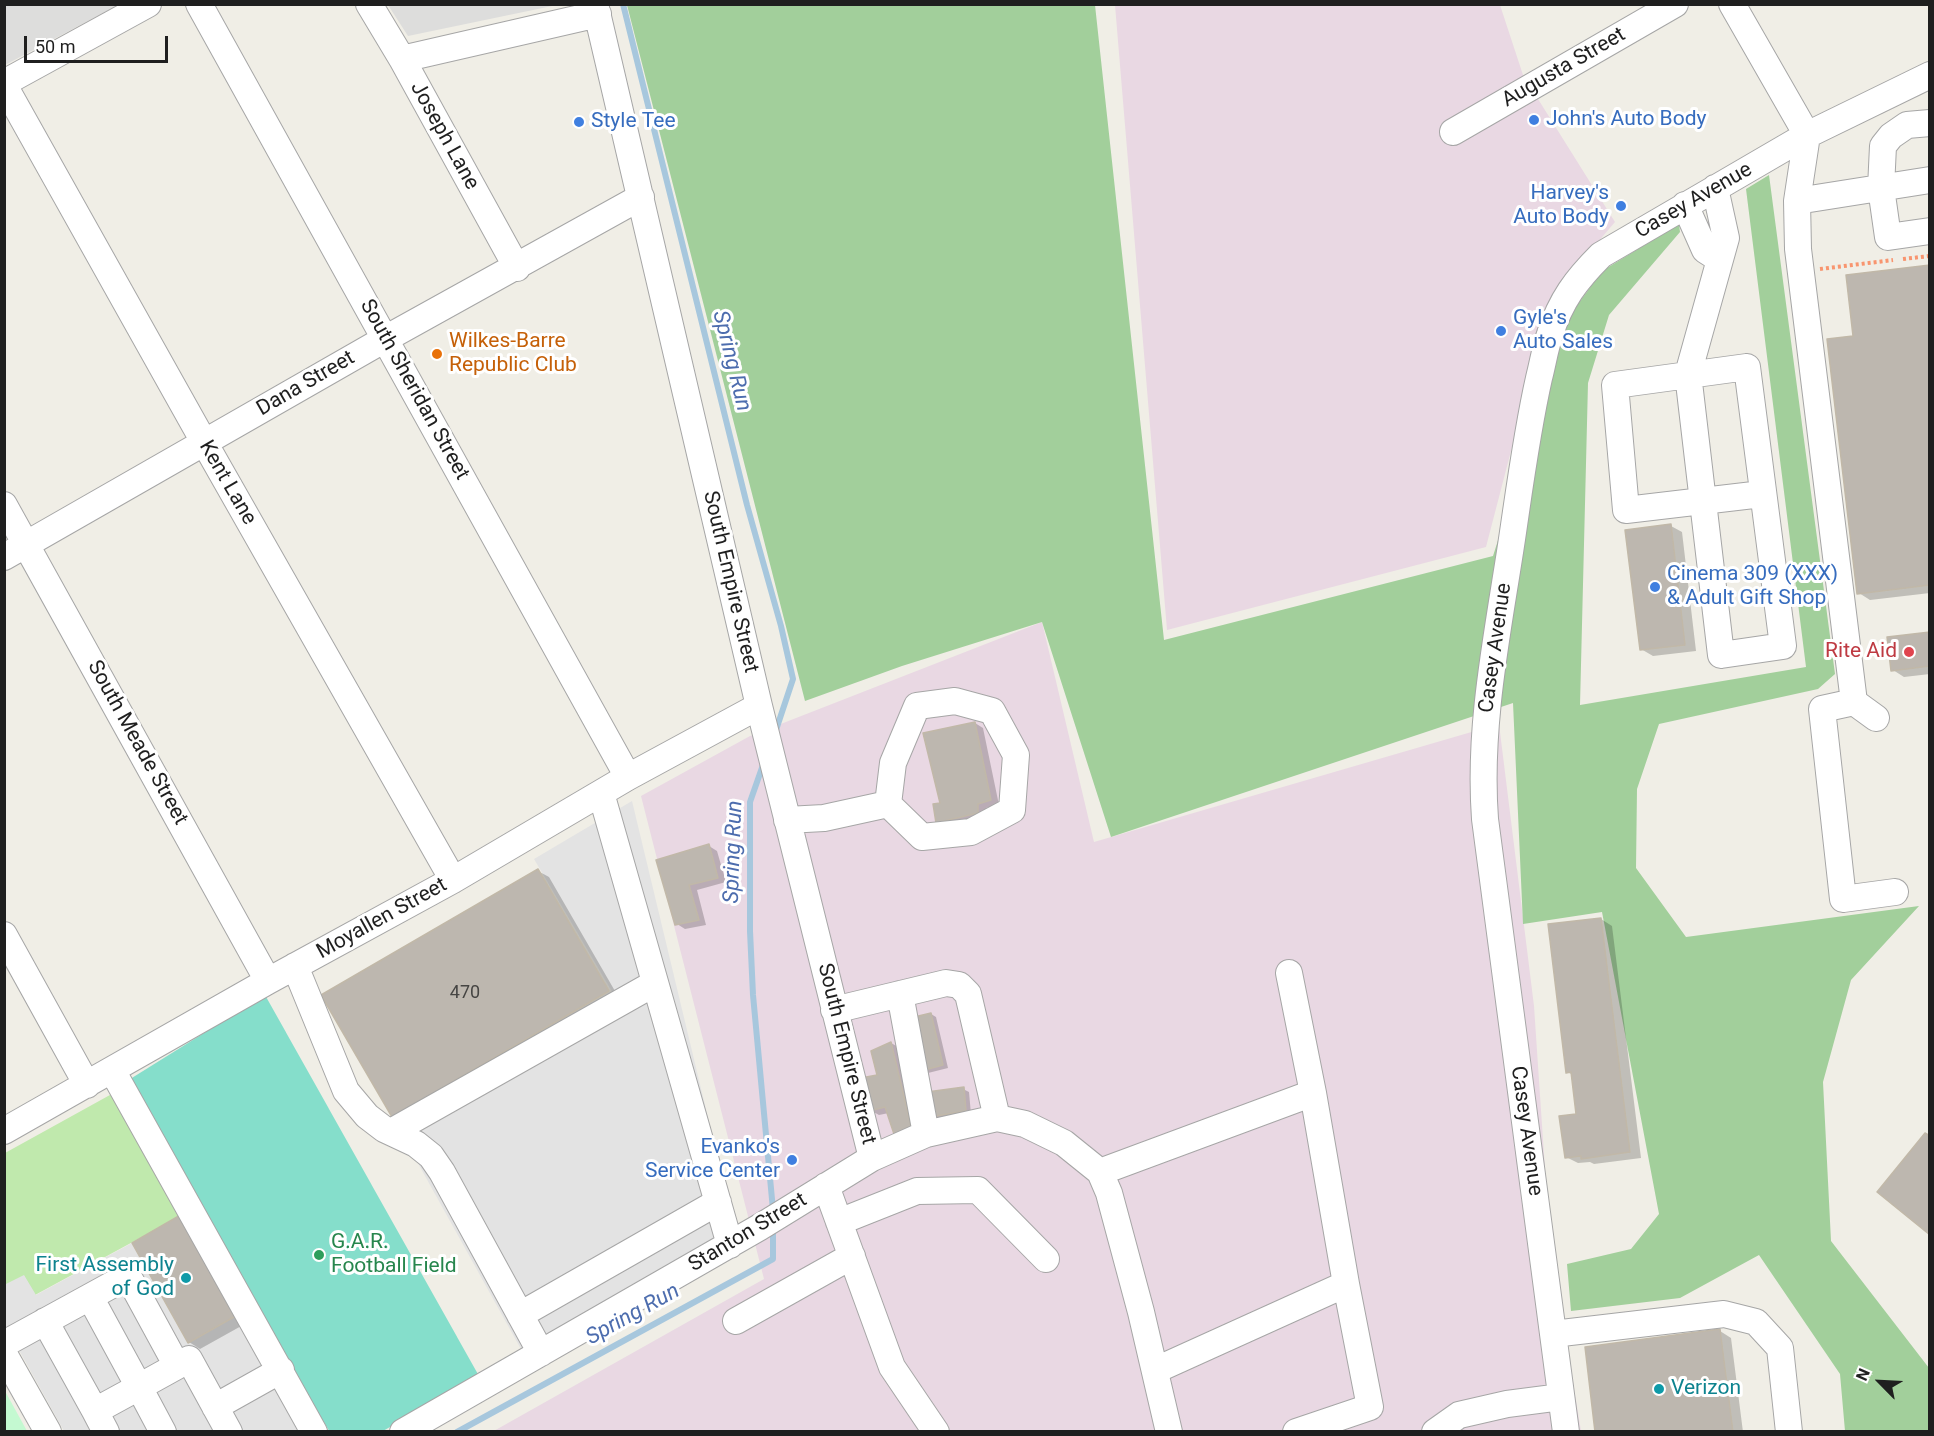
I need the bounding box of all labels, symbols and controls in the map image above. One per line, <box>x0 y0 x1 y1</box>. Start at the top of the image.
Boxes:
street label: Augusta Street <box>1498 23 1630 113</box>
scale bar <box>27 24 171 62</box>
text: 50 m <box>35 36 75 57</box>
street label: Joseph Lane <box>404 78 484 194</box>
place label: John's Auto Body <box>1546 107 1706 133</box>
place label: Style Tee <box>591 109 676 135</box>
marker: John's Auto Body <box>1527 113 1541 127</box>
marker: Style Tee <box>572 115 586 129</box>
street label: Casey Avenue <box>1631 157 1757 245</box>
place label: Harvey's Auto Body <box>1513 181 1609 231</box>
marker: Harvey's Auto Body <box>1614 199 1628 213</box>
street label: South Sheridan Street <box>354 295 474 485</box>
place label: Gyle's Auto Sales <box>1513 306 1613 356</box>
water label: Spring Run <box>706 308 756 414</box>
marker: Gyle's Auto Sales <box>1494 324 1508 338</box>
place label: Wilkes-Barre Republic Club <box>449 329 577 379</box>
street label: Dana Street <box>253 346 359 422</box>
marker: Wilkes-Barre Republic Club <box>430 347 444 361</box>
street label: Kent Lane <box>193 436 261 530</box>
street label: South Empire Street <box>697 489 763 675</box>
place label: Cinema 309 (XXX) & Adult Gift Shop <box>1667 562 1838 612</box>
marker: Cinema 309 (XXX) & Adult Gift Shop <box>1648 580 1662 594</box>
street label: Casey Avenue <box>1474 582 1518 714</box>
place label: Rite Aid <box>1825 639 1897 665</box>
marker: Rite Aid <box>1902 645 1916 659</box>
street label: South Meade Street <box>81 656 193 830</box>
water label: Spring Run <box>719 800 749 904</box>
street label: Moyallen Street <box>313 873 451 965</box>
street label: South Empire Street <box>811 961 881 1147</box>
house number: 470 <box>450 982 480 1004</box>
street label: Casey Avenue <box>1504 1065 1548 1197</box>
place label: Evanko's Service Center <box>645 1135 780 1185</box>
marker: Evanko's Service Center <box>785 1153 799 1167</box>
street label: Stanton Street <box>684 1188 812 1278</box>
place label: G.A.R. Football Field <box>331 1230 457 1280</box>
marker: G.A.R. Football Field <box>312 1248 326 1262</box>
place label: First Assembly of God <box>35 1253 174 1303</box>
marker: First Assembly of God <box>179 1271 193 1285</box>
water label: Spring Run <box>582 1278 684 1352</box>
north arrow <box>1850 1352 1910 1412</box>
text: N <box>1852 1365 1874 1384</box>
place label: Verizon <box>1671 1376 1741 1402</box>
marker: Verizon <box>1652 1382 1666 1396</box>

